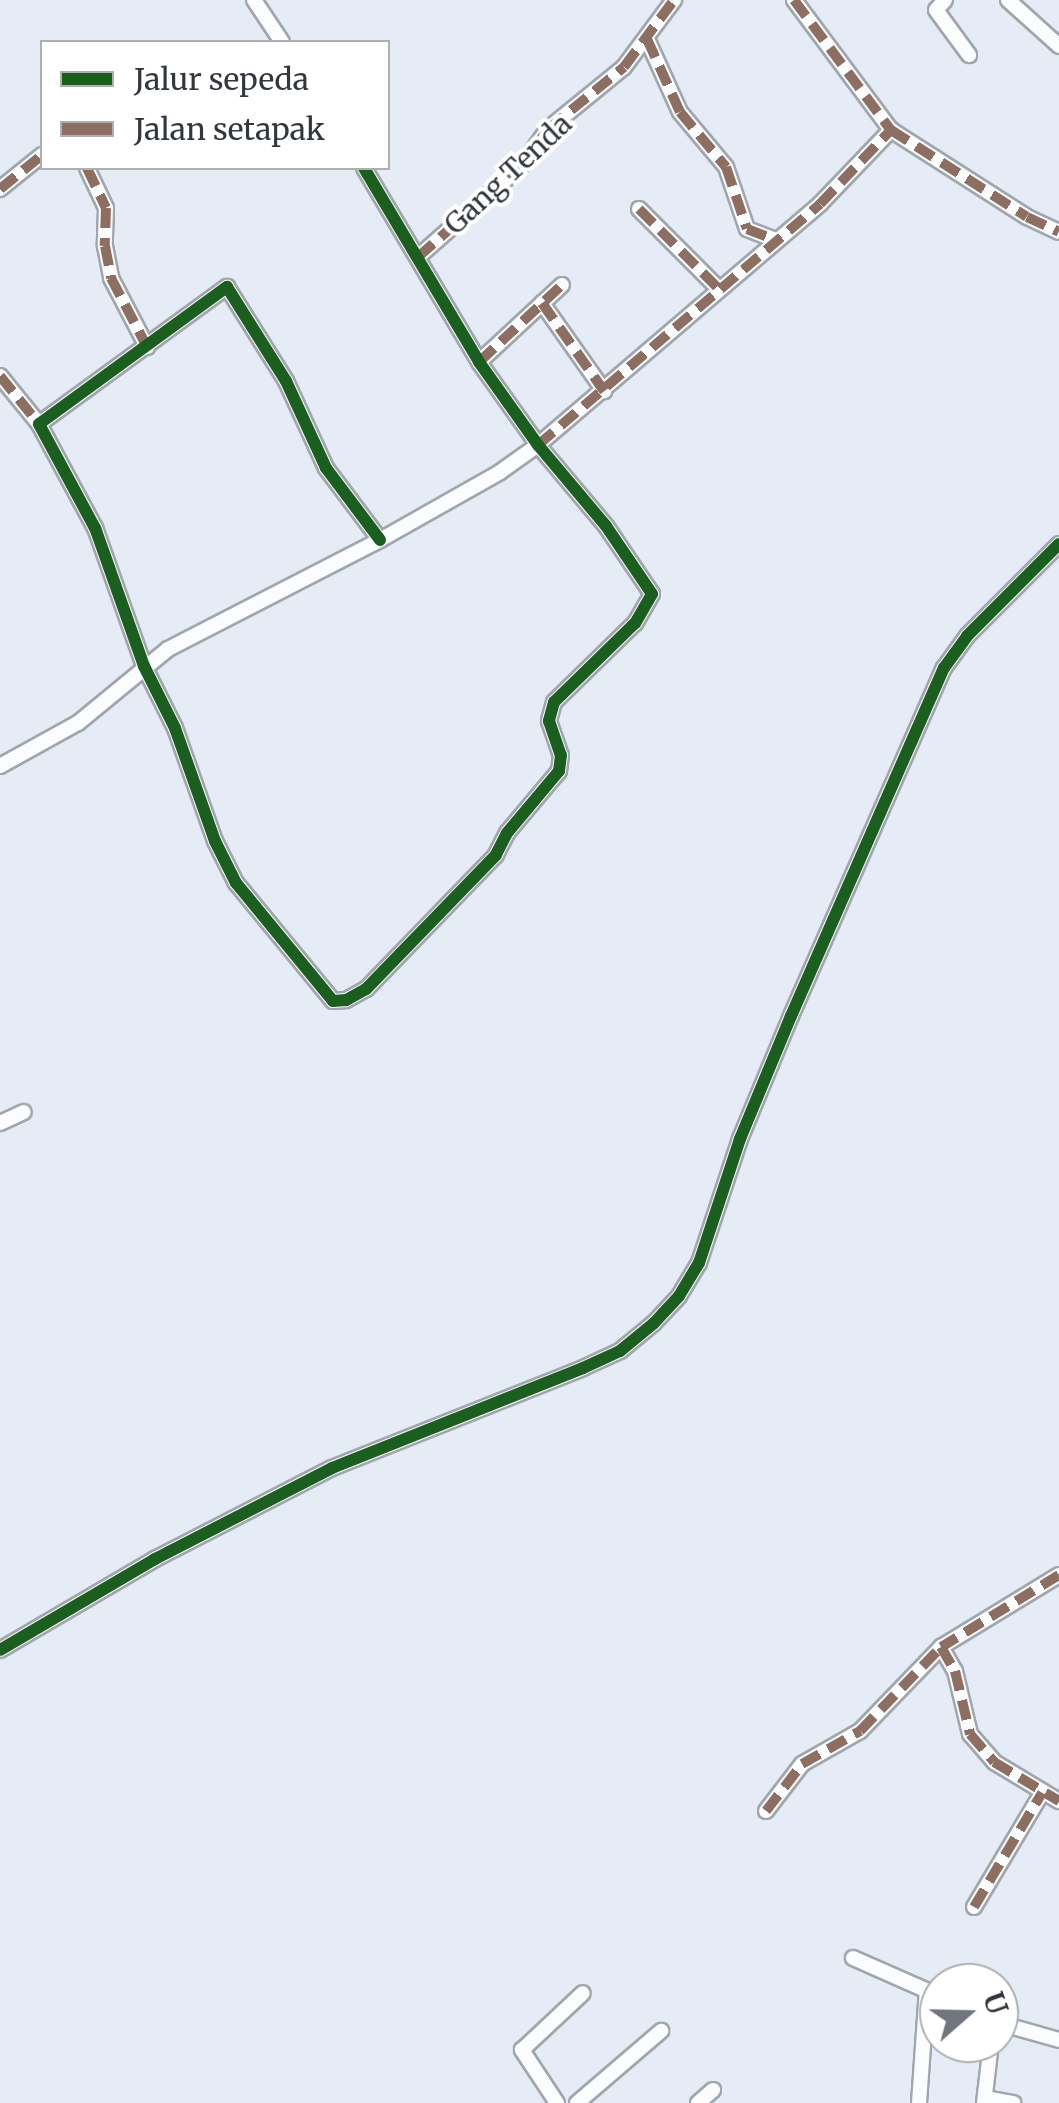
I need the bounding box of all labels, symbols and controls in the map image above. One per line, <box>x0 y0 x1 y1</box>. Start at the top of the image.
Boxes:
legend <box>40 40 390 170</box>
text: Jalur sepeda <box>134 60 309 98</box>
street label: Gang Tenda <box>438 107 578 241</box>
text: Jalan setapak <box>134 110 325 148</box>
north arrow <box>919 1963 1019 2063</box>
text: U <box>975 1987 1016 2019</box>

